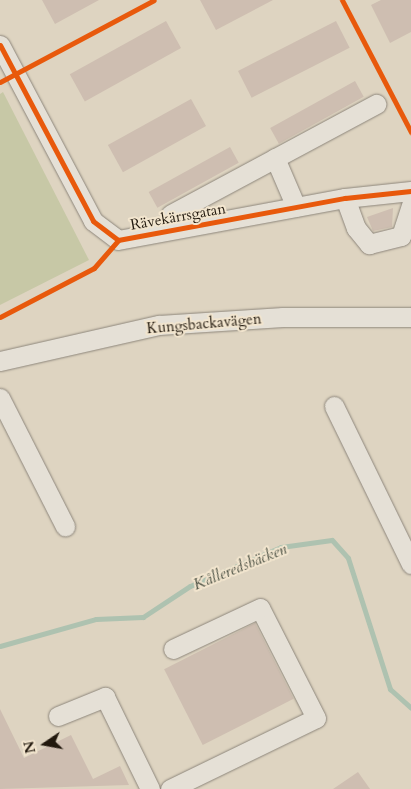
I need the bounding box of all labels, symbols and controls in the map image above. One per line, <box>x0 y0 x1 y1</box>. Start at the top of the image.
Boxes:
street label: Rävekärrsgatan <box>129 200 227 234</box>
street label: Kungsbackavägen <box>146 310 262 338</box>
water label: Kålleredsbäcken <box>190 539 290 595</box>
north arrow <box>20 719 70 769</box>
text: N <box>19 739 40 755</box>

